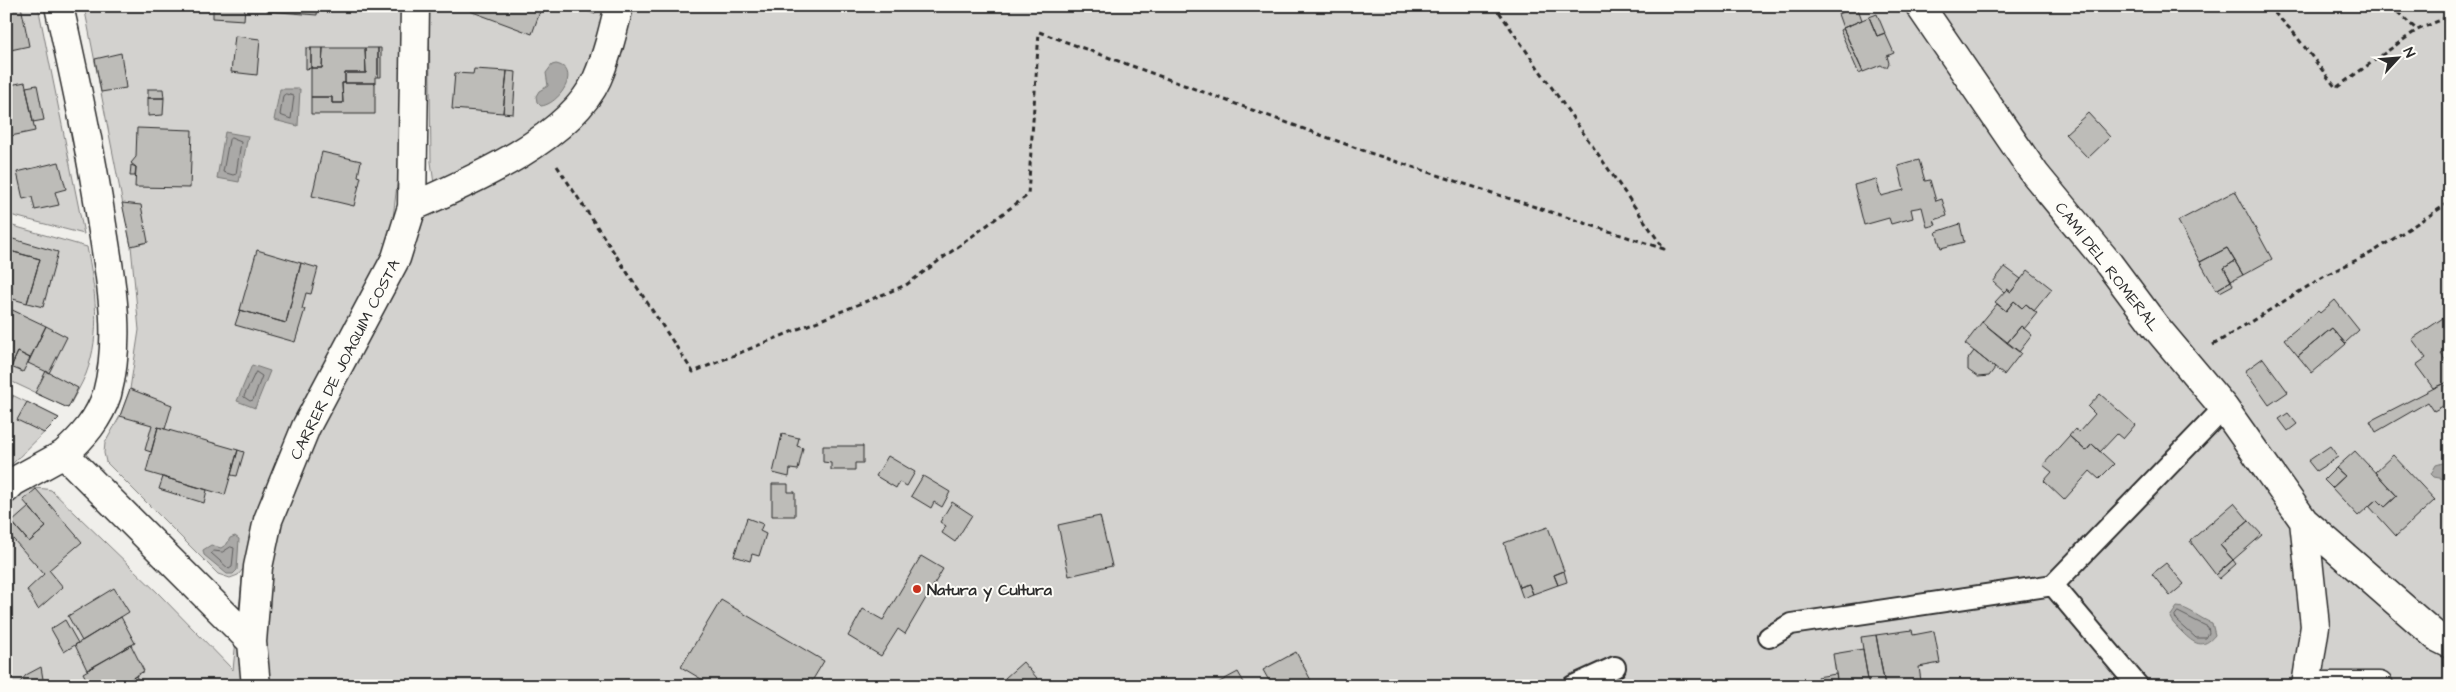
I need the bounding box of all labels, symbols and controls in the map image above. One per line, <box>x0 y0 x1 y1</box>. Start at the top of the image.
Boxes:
north arrow <box>2374 32 2424 82</box>
text: N <box>2398 44 2420 61</box>
street label: CAMÍ DEL ROMERAL <box>2050 197 2165 336</box>
street label: CARRER DE JOAQUIM COSTA <box>285 255 405 464</box>
place label: Natura y Cultura <box>927 579 1053 602</box>
marker: Natura y Cultura <box>911 583 923 595</box>

